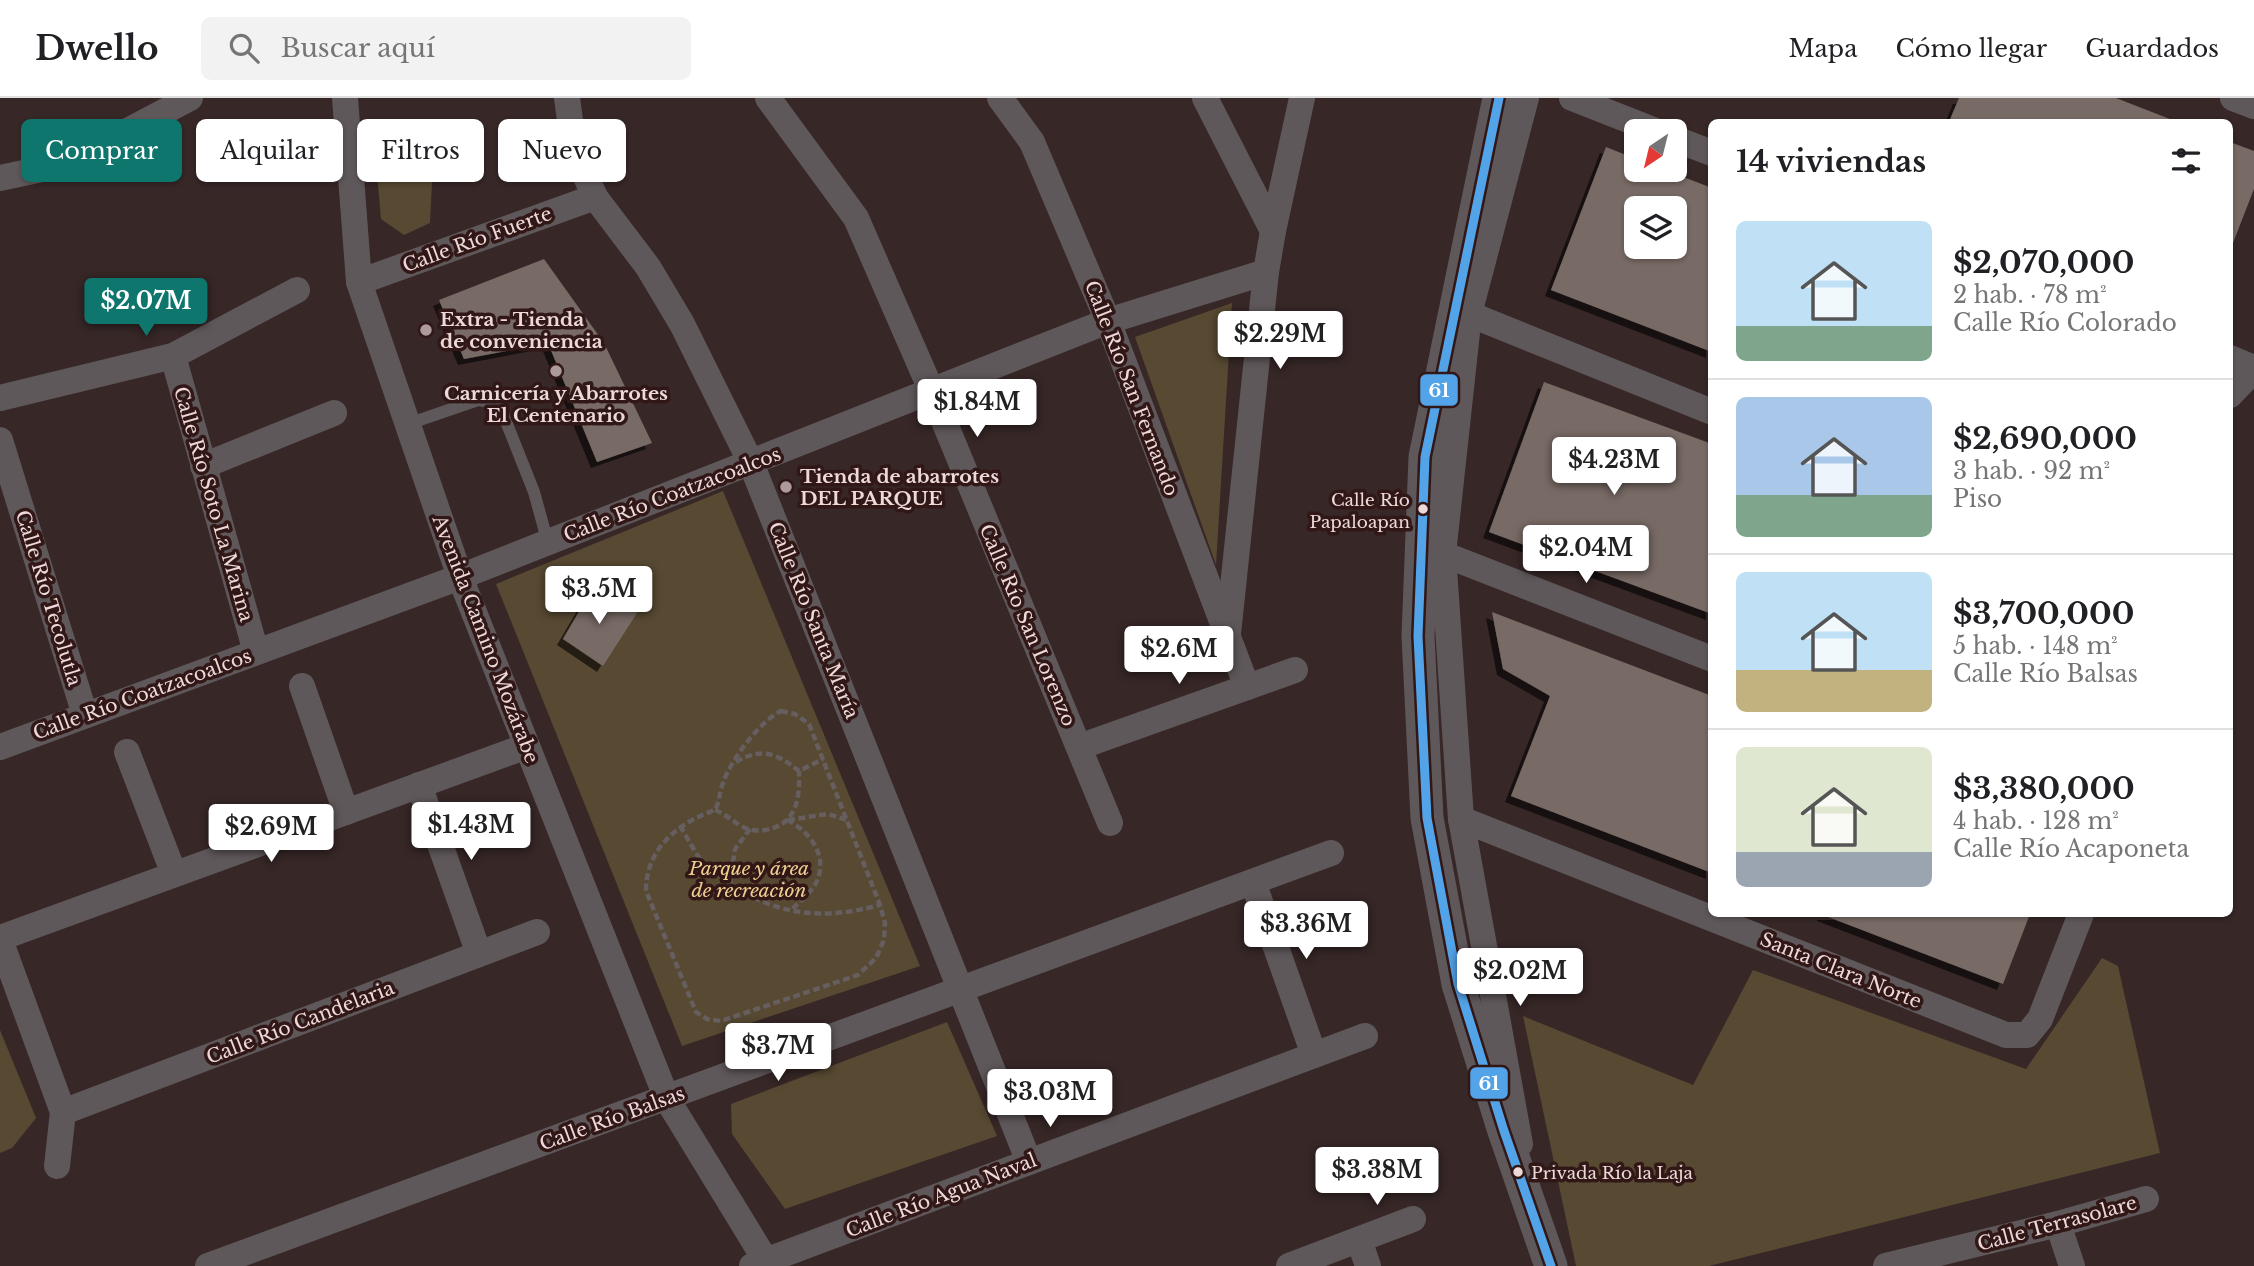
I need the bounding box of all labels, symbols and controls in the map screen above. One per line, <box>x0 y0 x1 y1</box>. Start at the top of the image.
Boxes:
search box <box>201 17 691 80</box>
text: Dwello <box>35 28 159 69</box>
icon: search <box>225 29 263 67</box>
text: Buscar aquí <box>281 32 435 64</box>
text: Mapa <box>1788 34 1857 63</box>
text: Cómo llegar <box>1895 34 2047 63</box>
text: Guardados <box>2085 34 2219 63</box>
chip: Comprar <box>21 119 182 182</box>
chip: Alquilar <box>196 119 343 182</box>
chip: Filtros <box>357 119 484 182</box>
chip: Nuevo <box>498 119 626 182</box>
north arrow <box>1624 119 1687 182</box>
map controls <box>1624 119 1687 259</box>
icon: filters <box>2167 142 2205 180</box>
text: 14 viviendas <box>1736 143 1926 180</box>
button: layers <box>1624 196 1687 259</box>
street label: Calle Río Fuerte <box>399 202 555 277</box>
text: $2,070,000 <box>1953 244 2135 281</box>
icon: home <box>1792 249 1876 333</box>
street label: Calle Río San Fernando <box>1080 277 1183 499</box>
pin: $2.07M <box>89 278 203 338</box>
text: 2 hab. · 78 m² <box>1953 281 2107 309</box>
text: $2.07M <box>100 287 192 315</box>
place label: Extra - Tienda de conveniencia <box>440 308 603 353</box>
text: Calle Río Colorado <box>1953 309 2177 337</box>
pin: $2.29M <box>1223 312 1337 371</box>
text: $2.29M <box>1234 320 1326 348</box>
marker: Extra - Tienda de conveniencia <box>418 322 434 338</box>
marker: Carnicería y Abarrotes El Centenario <box>548 363 564 379</box>
line badge: 61 <box>1419 373 1459 407</box>
text: 61 <box>1428 379 1450 402</box>
pin: $1.84M <box>920 380 1034 439</box>
place label: Carnicería y Abarrotes El Centenario <box>444 382 668 427</box>
street label: Calle Río Soto La Marina <box>169 384 258 625</box>
text: $1.84M <box>933 388 1021 416</box>
text: $2,690,000 <box>1953 420 2137 457</box>
icon: home <box>1792 425 1876 509</box>
pin: $4.23M <box>1557 438 1671 497</box>
street label: Calle Río Coatzacoalcos <box>560 442 784 547</box>
text: $4.23M <box>1568 446 1660 474</box>
text: 3 hab. · 92 m² <box>1953 457 2110 485</box>
place label: Tienda de abarrotes DEL PARQUE <box>800 465 999 510</box>
marker: Tienda de abarrotes DEL PARQUE <box>778 479 794 495</box>
text: Piso <box>1953 485 2002 513</box>
place label: Calle Río Papaloapan <box>1309 490 1410 533</box>
marker: Calle Río Papaloapan <box>1416 502 1430 516</box>
street label: Calle Río Tecolutla <box>11 507 86 689</box>
street label: Avenida Camino Mozárabe <box>427 511 544 767</box>
street label: Calle Río Santa María <box>764 519 864 722</box>
street label: Calle Río San Lorenzo <box>975 521 1081 730</box>
pin: $2.04M <box>1529 526 1643 585</box>
text: $2.04M <box>1539 534 1633 562</box>
pin: $3.5M <box>550 566 648 626</box>
text: $3.5M <box>561 575 637 603</box>
text: $3,700,000 <box>1953 595 2134 632</box>
icon: home <box>1792 600 1876 684</box>
pin: $2.6M <box>1130 626 1228 686</box>
text: 5 hab. · 148 m² <box>1953 632 2118 660</box>
text: $2.6M <box>1140 635 1218 663</box>
street label: Calle Río Coatzacoalcos <box>30 644 255 745</box>
text: Calle Río Balsas <box>1953 660 2138 688</box>
text: $3,380,000 <box>1953 770 2135 807</box>
icon: home <box>1792 775 1876 859</box>
pin: $1.43M <box>414 802 528 862</box>
pin: $2.69M <box>214 804 328 864</box>
text: 4 hab. · 128 m² <box>1953 807 2119 835</box>
text: $1.43M <box>427 811 515 839</box>
text: $2.69M <box>225 813 317 841</box>
text: Calle Río Acaponeta <box>1953 835 2189 863</box>
park label: Parque y área de recreación <box>688 857 809 902</box>
pin: $3.36M <box>1249 902 1363 961</box>
text: $3.36M <box>1260 910 1352 938</box>
street label: Santa Clara Norte <box>1757 928 1925 1013</box>
pin: $2.02M <box>1463 948 1577 1008</box>
text: $2.02M <box>1473 957 1567 985</box>
street label: Calle Río Candelaria <box>203 976 398 1069</box>
pin: $3.7M <box>729 1024 827 1083</box>
text: $3.7M <box>741 1032 815 1060</box>
line badge: 61 <box>1469 1066 1509 1100</box>
pin: $3.03M <box>993 1070 1107 1129</box>
text: 61 <box>1478 1072 1500 1095</box>
text: $3.03M <box>1003 1078 1097 1106</box>
street label: Calle Río Balsas <box>536 1082 688 1155</box>
street label: Calle Río Agua Naval <box>843 1148 1040 1242</box>
pin: $3.38M <box>1320 1148 1434 1207</box>
text: $3.38M <box>1331 1156 1423 1184</box>
place label: Privada Río la Laja <box>1531 1163 1693 1184</box>
marker: Privada Río la Laja <box>1511 1165 1525 1179</box>
street label: Calle Terrasolare <box>1975 1191 2139 1256</box>

